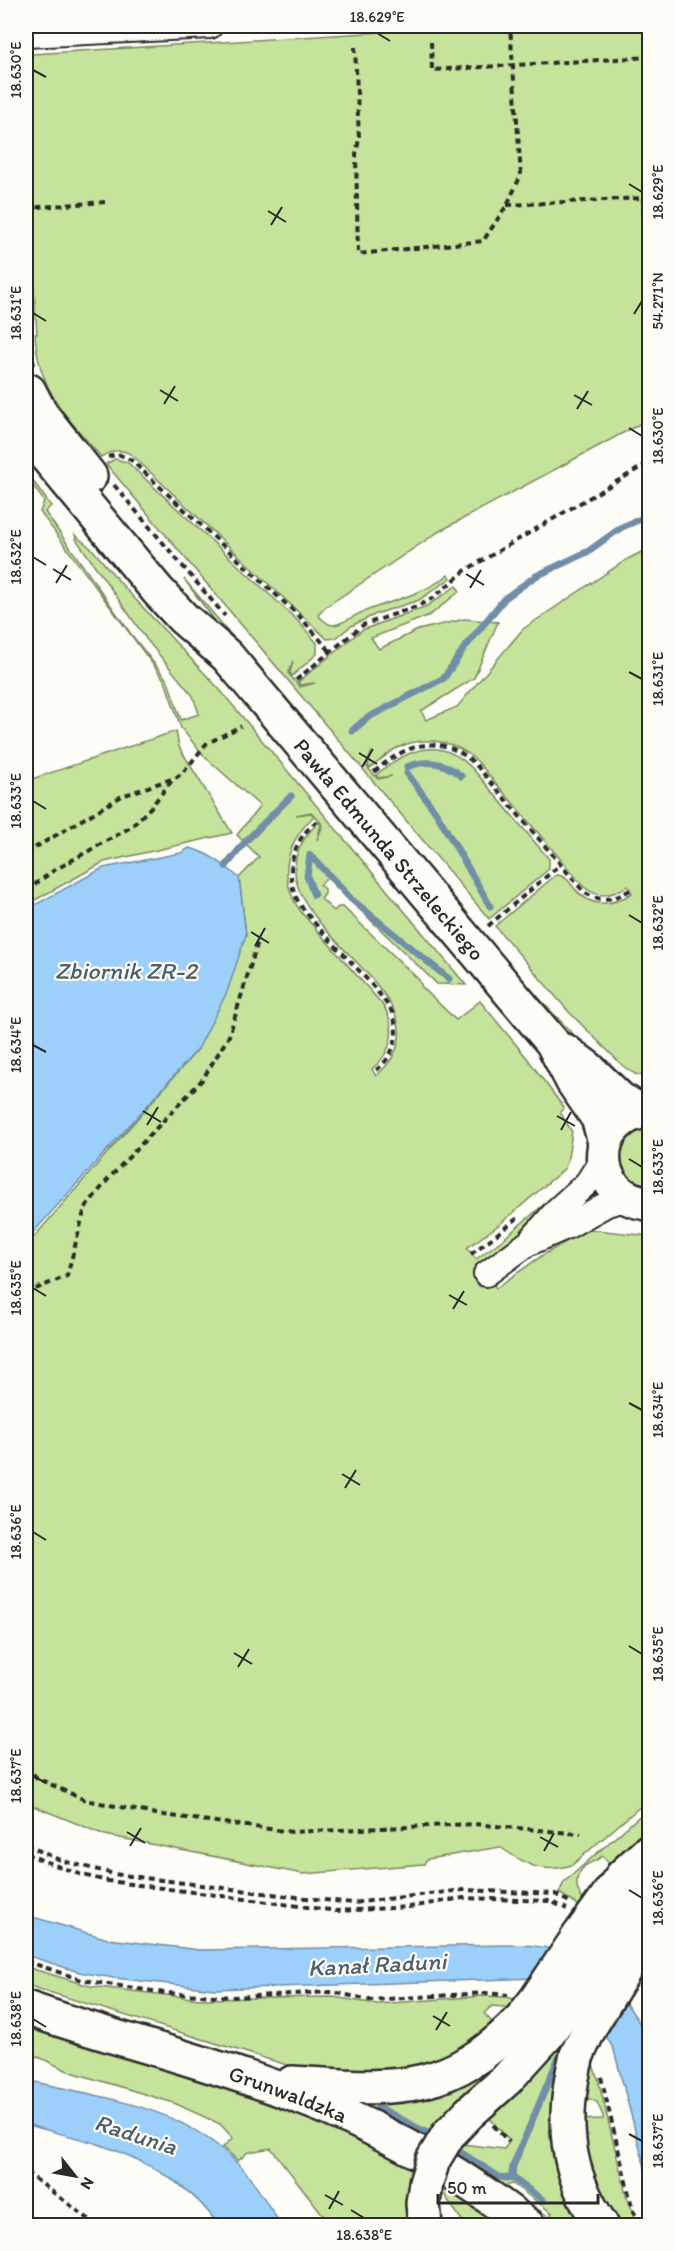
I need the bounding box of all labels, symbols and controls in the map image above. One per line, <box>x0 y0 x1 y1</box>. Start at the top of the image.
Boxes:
text: 18.629°E <box>349 8 405 26</box>
text: 18.630°E <box>7 42 25 98</box>
text: 18.629°E <box>649 164 667 220</box>
text: 54.271°N <box>649 272 667 330</box>
text: 18.631°E <box>7 286 25 340</box>
text: 18.630°E <box>649 408 667 464</box>
text: 18.632°E <box>7 529 25 585</box>
text: 18.631°E <box>649 652 667 706</box>
street label: Pawła Edmunda Strzeleckiego <box>288 732 491 966</box>
text: 18.633°E <box>7 773 25 829</box>
text: 18.632°E <box>649 895 667 951</box>
water label: Zbiornik ZR-2 <box>55 956 199 985</box>
text: 18.634°E <box>7 1017 25 1073</box>
text: 18.633°E <box>649 1139 667 1195</box>
text: 18.635°E <box>7 1260 25 1316</box>
text: 18.634°E <box>649 1382 667 1438</box>
text: 18.636°E <box>7 1504 25 1560</box>
text: 18.635°E <box>649 1626 667 1682</box>
text: 18.637°E <box>7 1748 25 1804</box>
text: 18.636°E <box>649 1870 667 1926</box>
water label: Kanał Raduni <box>307 1946 450 1982</box>
text: 18.638°E <box>7 1991 25 2047</box>
street label: Grunwaldzka <box>226 2059 352 2129</box>
water label: Radunia <box>91 2107 181 2161</box>
text: 18.637°E <box>649 2113 667 2169</box>
north arrow <box>45 2146 105 2206</box>
scale bar <box>438 2167 598 2205</box>
text: N <box>77 2174 98 2193</box>
text: 50 m <box>447 2177 487 2199</box>
text: 18.638°E <box>336 2226 392 2244</box>

